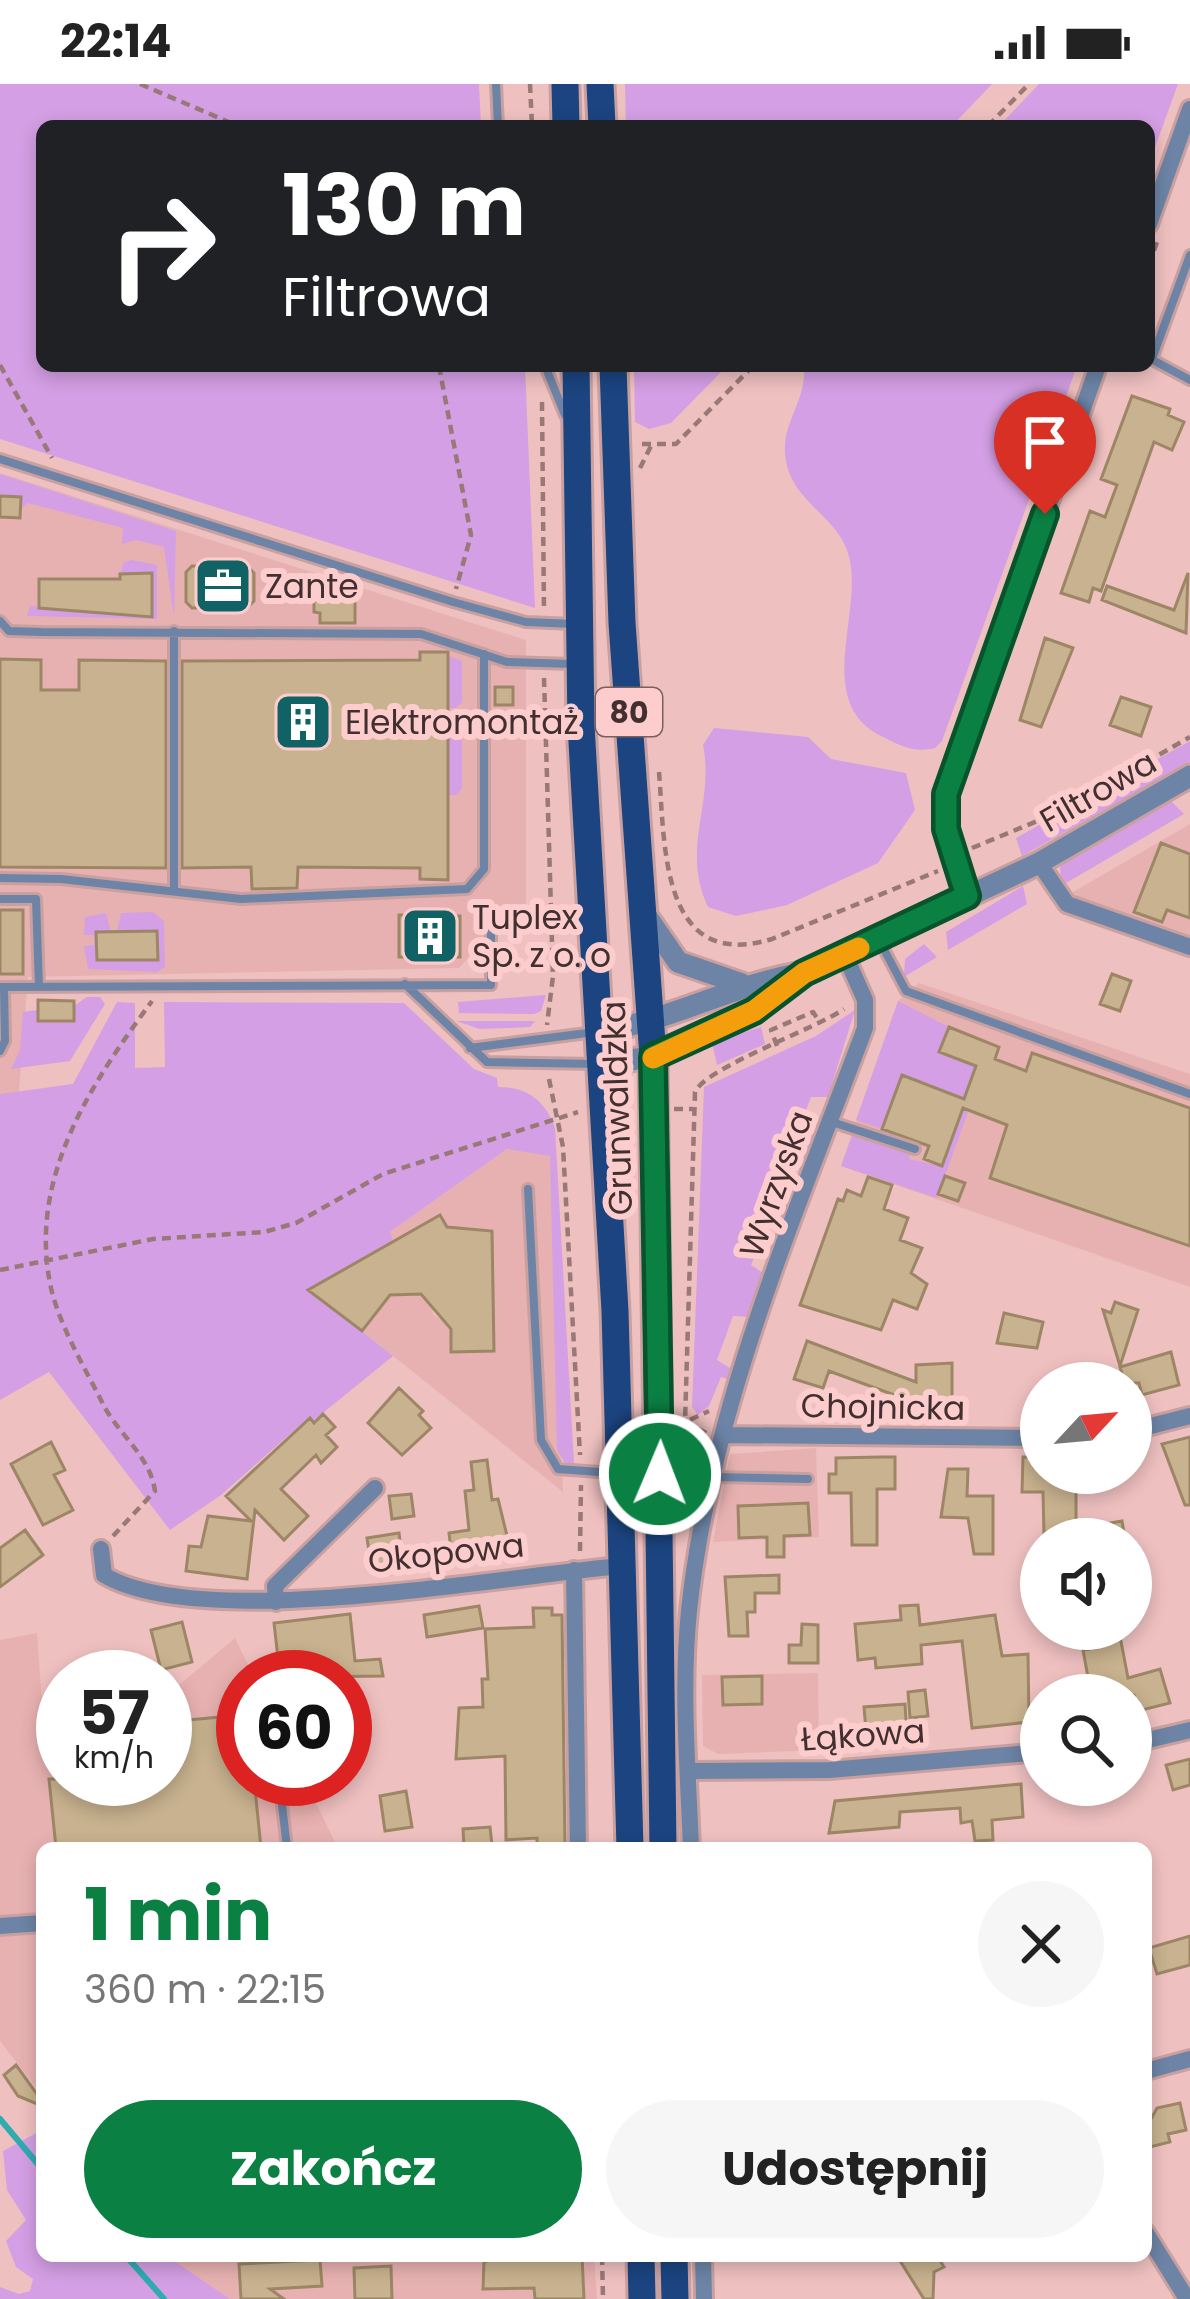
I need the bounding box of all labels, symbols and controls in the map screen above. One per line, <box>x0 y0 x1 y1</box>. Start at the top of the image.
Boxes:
text: 22:14 <box>60 10 172 73</box>
text: 130 m <box>282 147 526 264</box>
icon: right <box>84 168 240 324</box>
text: Filtrowa <box>282 259 491 335</box>
pin <box>994 391 1096 514</box>
icon: arrive <box>1012 409 1078 475</box>
office icon: Zante <box>192 555 254 617</box>
place label: Zante <box>265 563 359 610</box>
road number: 80 <box>596 688 662 736</box>
building icon: Elektromontaż <box>272 691 334 753</box>
place label: Elektromontaż <box>345 699 579 746</box>
street label: Filtrowa <box>1031 739 1165 843</box>
place label: Tuplex Sp. z o. o <box>472 894 611 979</box>
building icon: Tuplex Sp. z o. o <box>399 905 461 967</box>
street label: Grunwaldzka <box>590 1000 644 1216</box>
street label: Wyrzyska <box>728 1104 824 1264</box>
north arrow <box>1020 1362 1152 1494</box>
map controls <box>1020 1362 1152 1806</box>
street label: Chojnicka <box>800 1382 966 1432</box>
position arrow <box>597 1411 723 1537</box>
button: sound <box>1020 1518 1152 1650</box>
street label: Okopowa <box>366 1521 526 1585</box>
speed limit sign: 60 <box>216 1650 372 1806</box>
text: 57 <box>78 1671 150 1755</box>
button: search <box>1020 1674 1152 1806</box>
street label: Łąkowa <box>799 1707 927 1763</box>
text: km/h <box>74 1736 154 1779</box>
text: 1 min <box>84 1864 272 1965</box>
button: close <box>978 1881 1104 2007</box>
text: 360 m · 22:15 <box>84 1962 326 2017</box>
button: Zakończ <box>84 2100 582 2238</box>
button: Udostępnij <box>606 2100 1104 2238</box>

